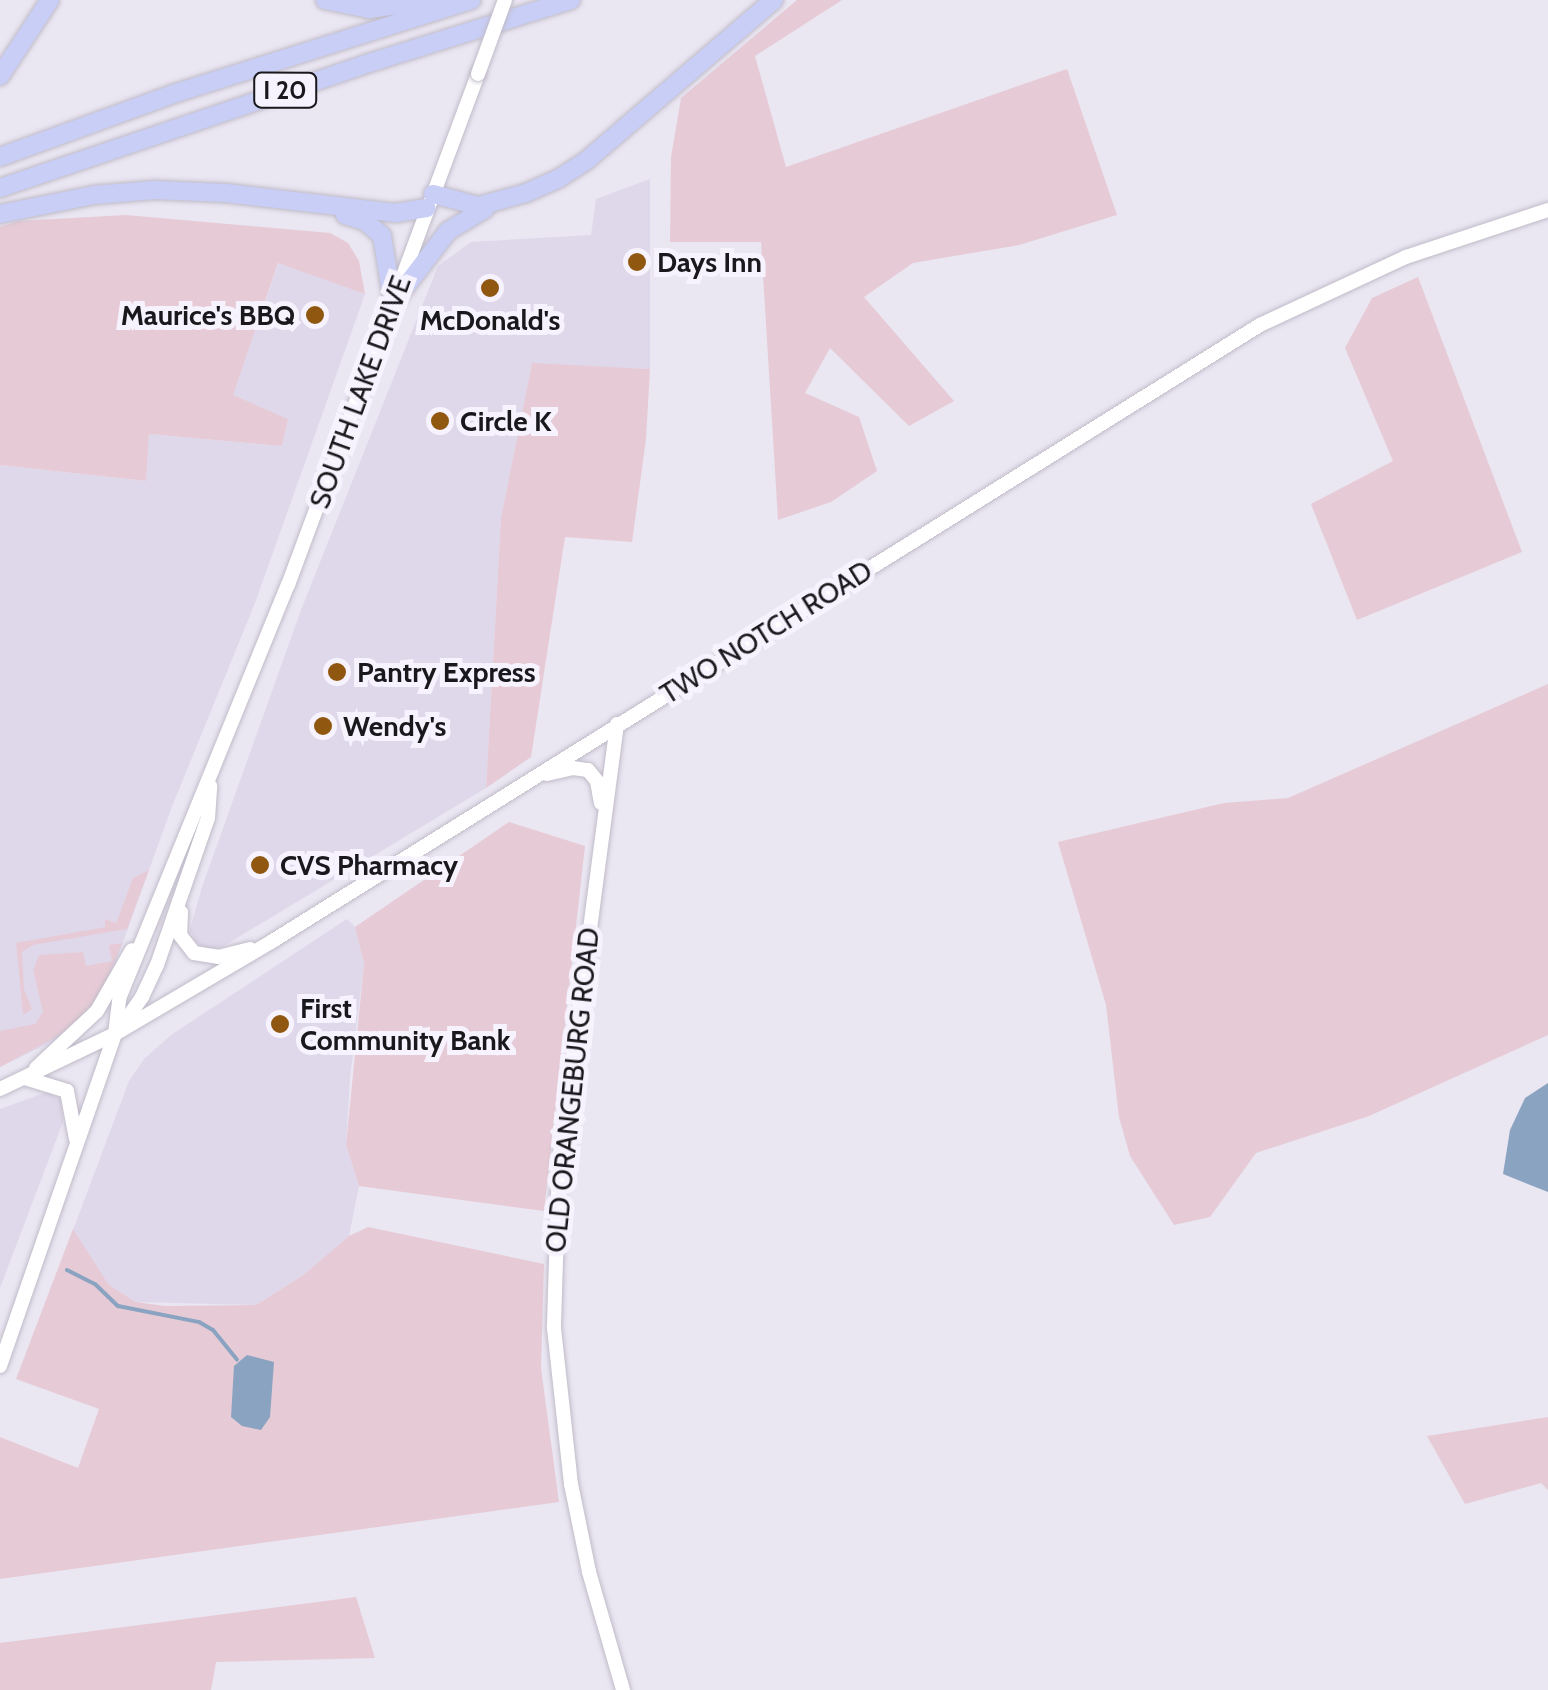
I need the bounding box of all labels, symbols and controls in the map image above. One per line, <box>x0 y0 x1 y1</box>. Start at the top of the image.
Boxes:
road number: I 20 <box>252 70 318 110</box>
place label: Days Inn <box>657 245 762 279</box>
marker: Days Inn <box>626 251 648 273</box>
street label: SOUTH LAKE DRIVE <box>302 271 418 513</box>
marker: McDonald's <box>479 277 501 299</box>
place label: Maurice's BBQ <box>121 298 295 332</box>
place label: McDonald's <box>420 303 560 337</box>
marker: Maurice's BBQ <box>304 304 326 326</box>
place label: Circle K <box>460 404 552 438</box>
marker: Circle K <box>429 410 451 432</box>
street label: TWO NOTCH ROAD <box>654 553 878 711</box>
place label: Pantry Express <box>357 655 536 689</box>
marker: Pantry Express <box>326 661 348 683</box>
place label: Wendy's <box>343 709 446 743</box>
marker: Wendy's <box>312 715 334 737</box>
place label: CVS Pharmacy <box>280 848 458 882</box>
marker: CVS Pharmacy <box>249 854 271 876</box>
street label: OLD ORANGEBURG ROAD <box>538 926 606 1254</box>
place label: First Community Bank <box>300 991 510 1057</box>
marker: First Community Bank <box>269 1013 291 1035</box>

